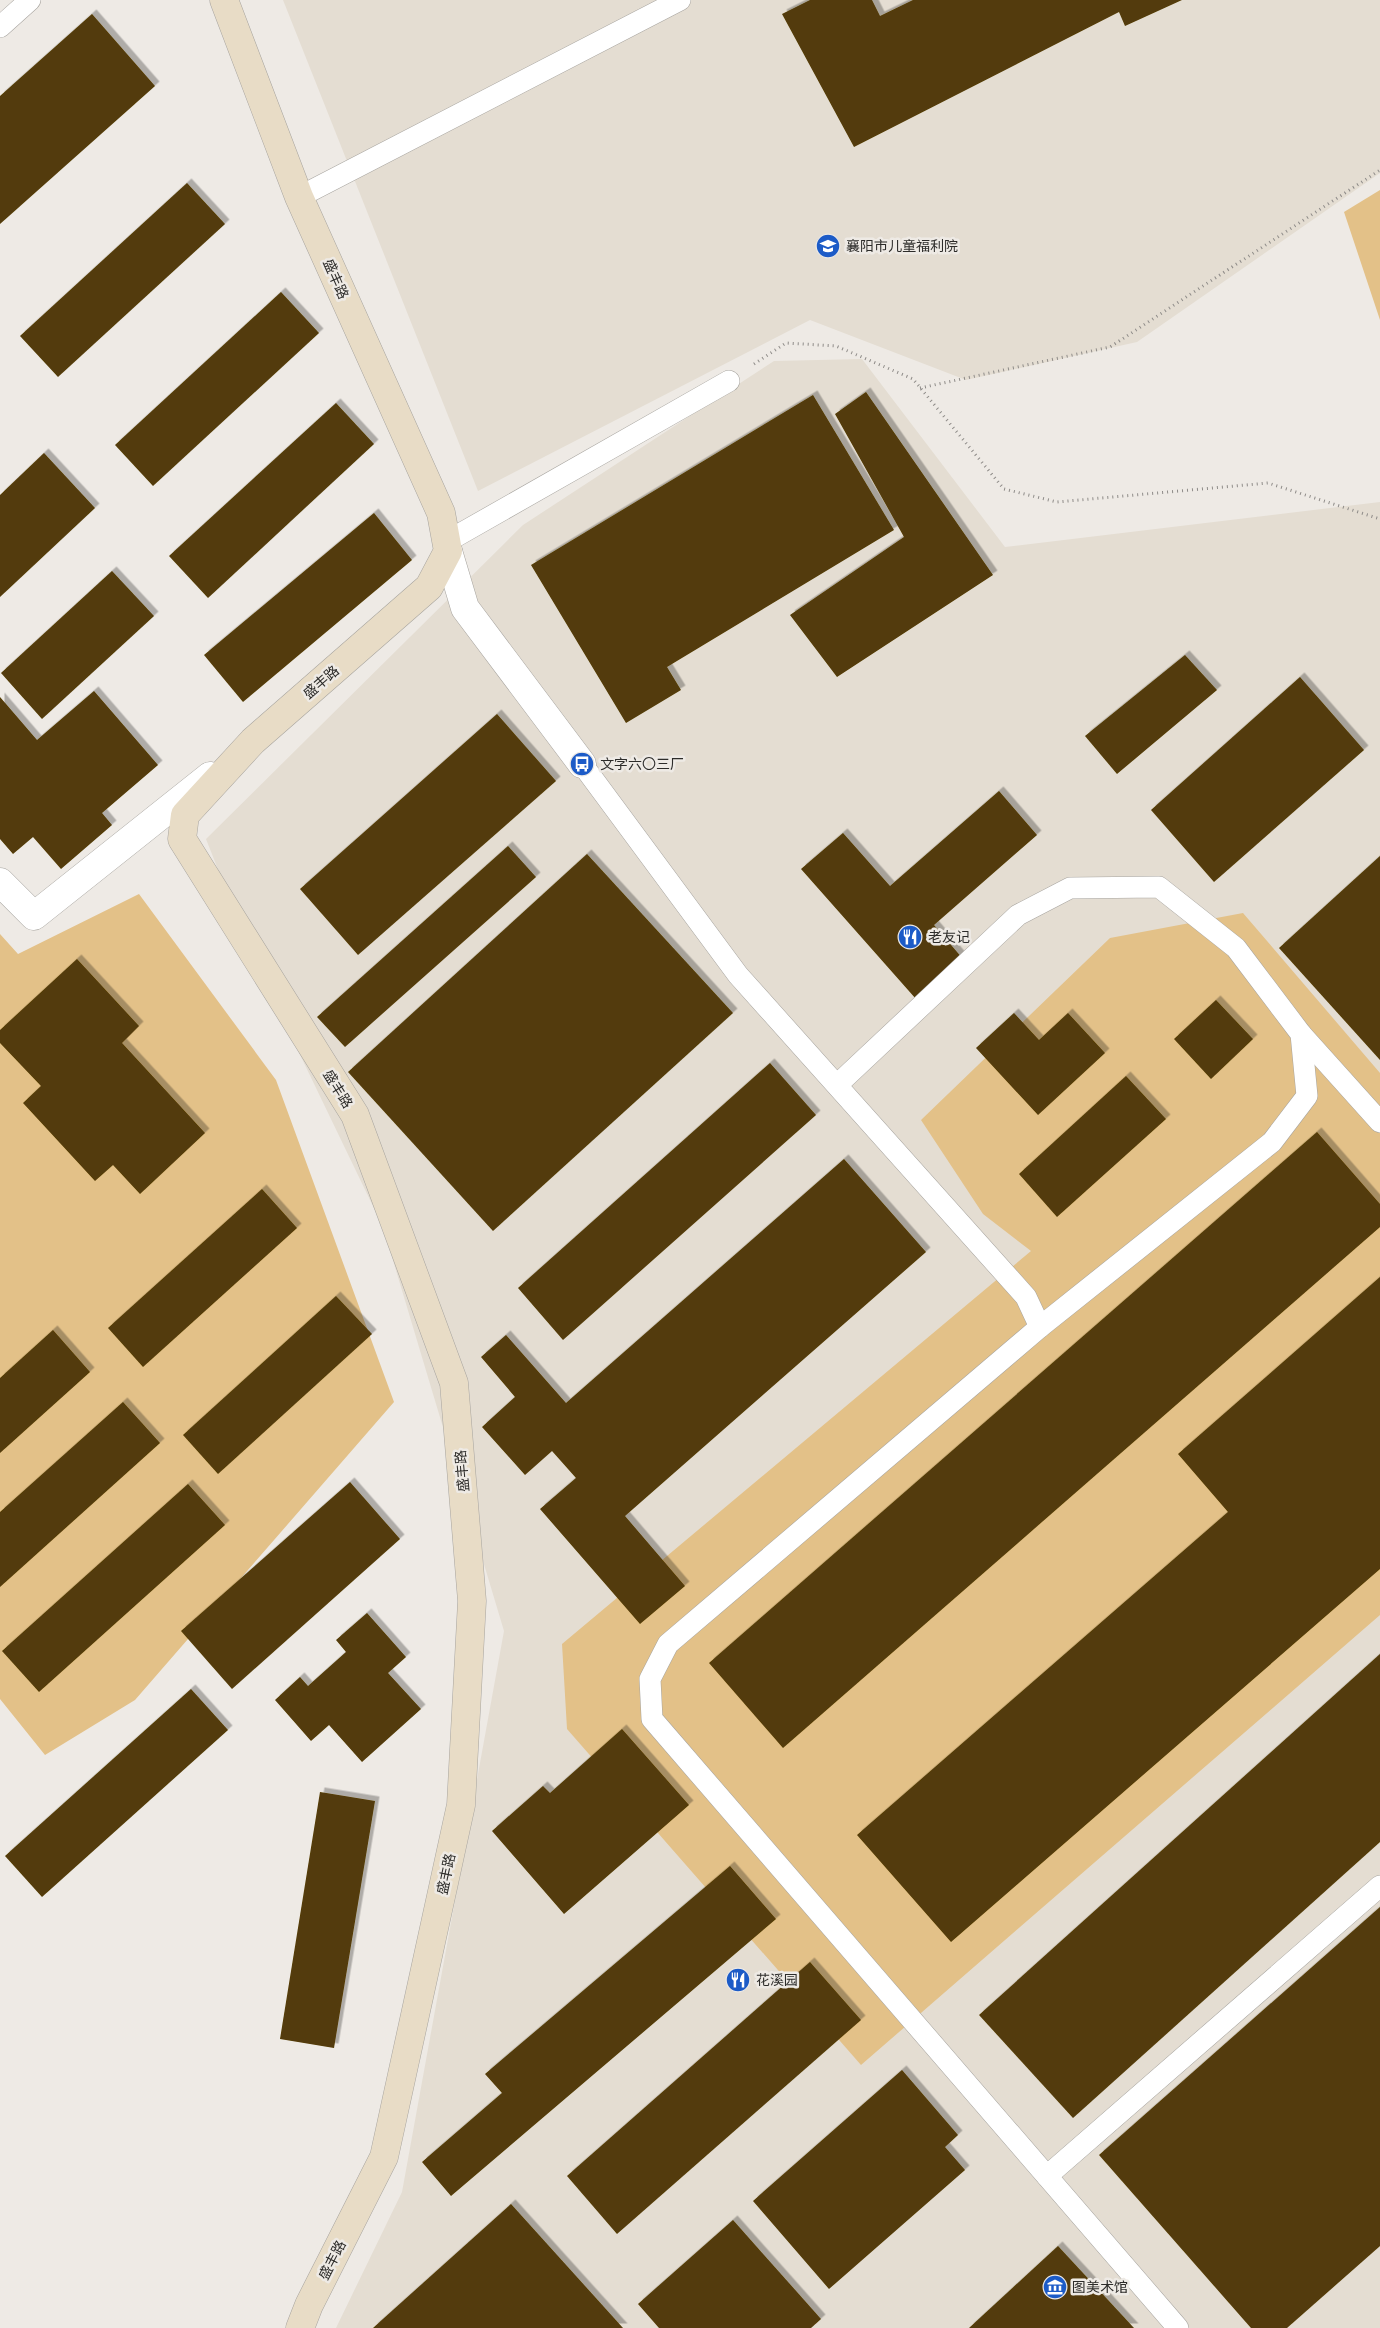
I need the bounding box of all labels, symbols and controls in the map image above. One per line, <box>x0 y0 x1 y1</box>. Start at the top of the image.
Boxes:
school or university icon: 襄阳市儿童福利院 <box>815 233 841 259</box>
place label: 襄阳市儿童福利院 <box>846 237 958 255</box>
street label: 盛丰路 <box>319 256 353 302</box>
street label: 盛丰路 <box>299 661 343 703</box>
bus stop icon: 文字六〇三厂 <box>569 751 595 777</box>
place label: 文字六〇三厂 <box>600 755 684 773</box>
restaurant icon: 老友记 <box>897 924 923 950</box>
place label: 老友记 <box>928 928 970 946</box>
street label: 盛丰路 <box>319 1066 357 1112</box>
street label: 盛丰路 <box>451 1449 473 1493</box>
street label: 盛丰路 <box>433 1852 459 1896</box>
restaurant icon: 花溪园 <box>725 1967 751 1993</box>
place label: 花溪园 <box>756 1971 798 1989</box>
street label: 盛丰路 <box>314 2237 350 2283</box>
museum icon: 图美术馆 <box>1042 2274 1068 2300</box>
place label: 图美术馆 <box>1072 2278 1128 2296</box>

